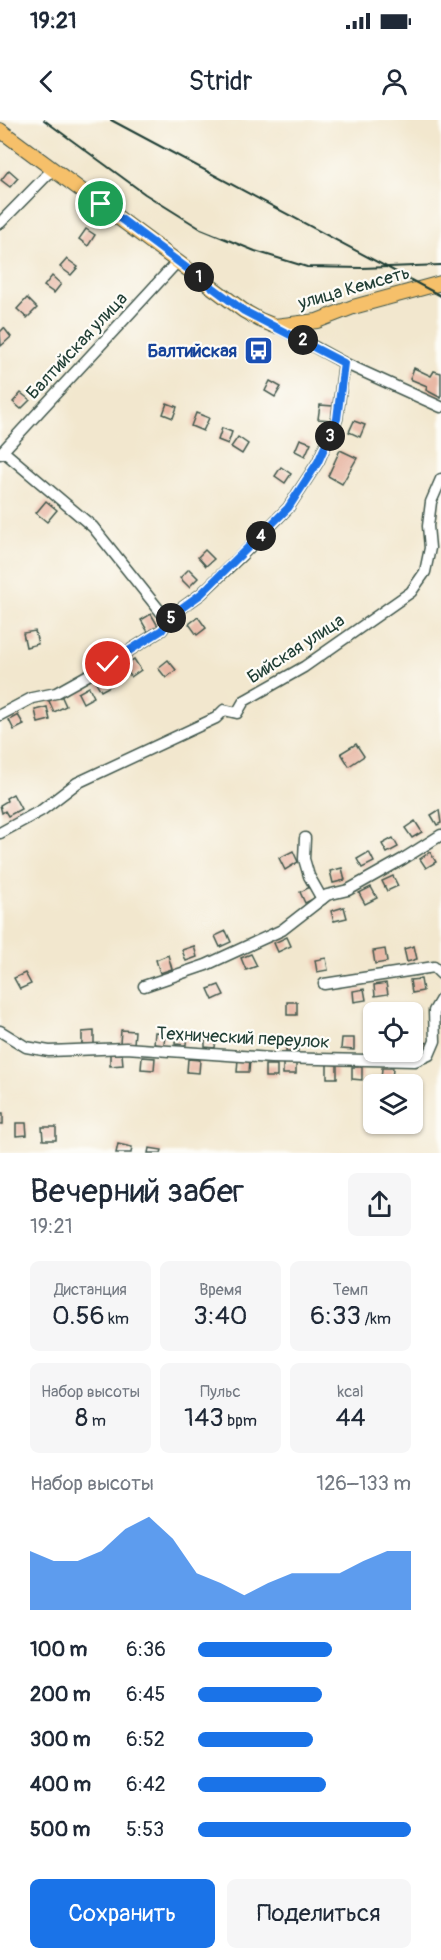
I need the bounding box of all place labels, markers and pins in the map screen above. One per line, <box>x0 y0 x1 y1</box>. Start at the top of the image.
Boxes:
pin <box>75 178 126 229</box>
pin: 1 <box>184 262 214 292</box>
pin: 2 <box>288 325 318 355</box>
bus stop icon: Балтийская <box>242 335 274 367</box>
place label: Балтийская <box>147 340 237 363</box>
pin: 3 <box>315 421 345 451</box>
pin: 4 <box>246 521 276 551</box>
pin: 5 <box>156 603 186 633</box>
pin <box>82 638 133 689</box>

